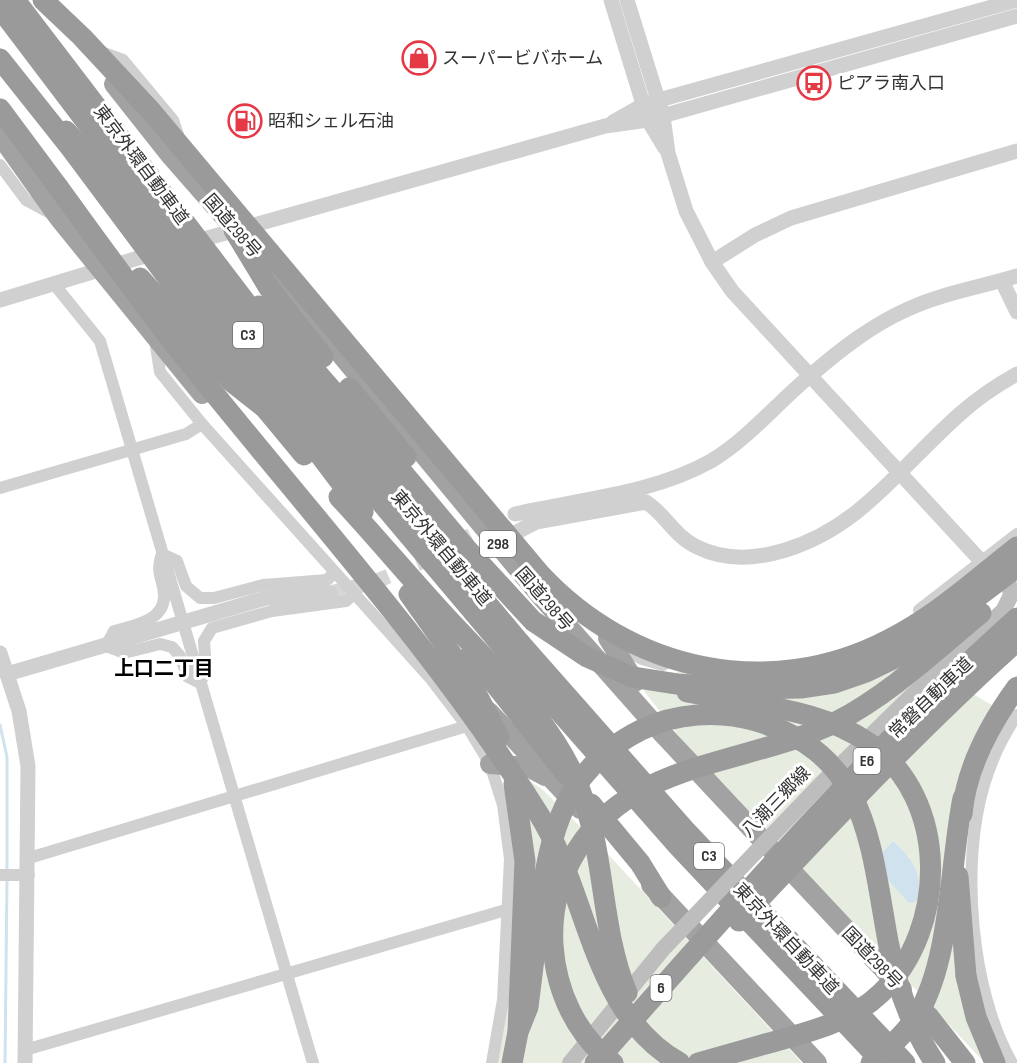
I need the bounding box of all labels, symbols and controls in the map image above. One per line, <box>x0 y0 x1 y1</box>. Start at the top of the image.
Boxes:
shop icon: スーパービバホーム <box>401 40 437 76</box>
place label: スーパービバホーム <box>442 48 603 69</box>
bus stop icon: ピアラ南入口 <box>796 65 832 101</box>
place label: ピアラ南入口 <box>837 73 945 94</box>
street label: 東京外環自動車道 <box>89 101 193 229</box>
fuel station icon: 昭和シェル石油 <box>227 103 263 139</box>
place label: 昭和シェル石油 <box>268 111 394 132</box>
street label: 国道298号 <box>199 190 265 262</box>
road number: C3 <box>233 322 263 348</box>
street label: 東京外環自動車道 <box>387 486 495 610</box>
road number: 298 <box>480 531 516 557</box>
street label: 国道298号 <box>511 563 577 635</box>
street label: 常磐自動車道 <box>885 653 977 743</box>
district label: 上口二丁目 <box>114 657 214 681</box>
road number: E6 <box>854 748 880 774</box>
street label: 八潮三郷線 <box>737 762 815 842</box>
road number: C3 <box>694 843 724 869</box>
street label: 東京外環自動車道 <box>729 879 843 999</box>
street label: 国道298号 <box>838 923 906 993</box>
road number: 6 <box>650 975 672 1001</box>

